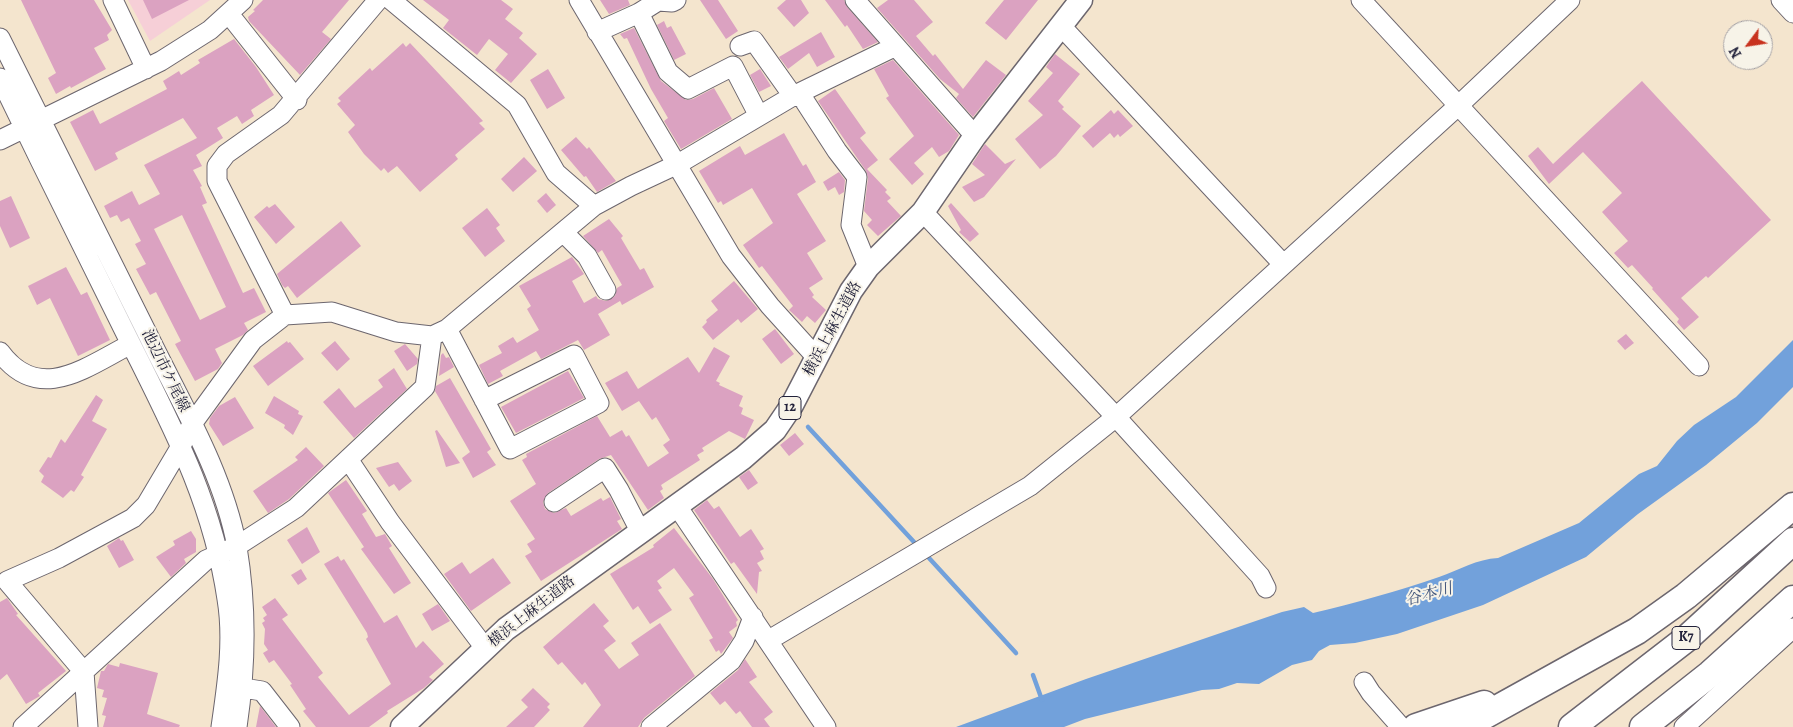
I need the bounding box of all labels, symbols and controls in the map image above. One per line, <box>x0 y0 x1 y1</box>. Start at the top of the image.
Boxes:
north arrow <box>1723 20 1773 70</box>
text: N <box>1725 43 1746 62</box>
street label: 横浜上麻生道路 <box>800 278 866 380</box>
street label: 池辺市ケ尾線 <box>137 327 193 415</box>
road number: 12 <box>779 396 801 419</box>
street label: 横浜上麻生道路 <box>485 573 579 651</box>
water label: 谷本川 <box>1403 580 1455 610</box>
road number: K7 <box>1672 626 1700 650</box>

